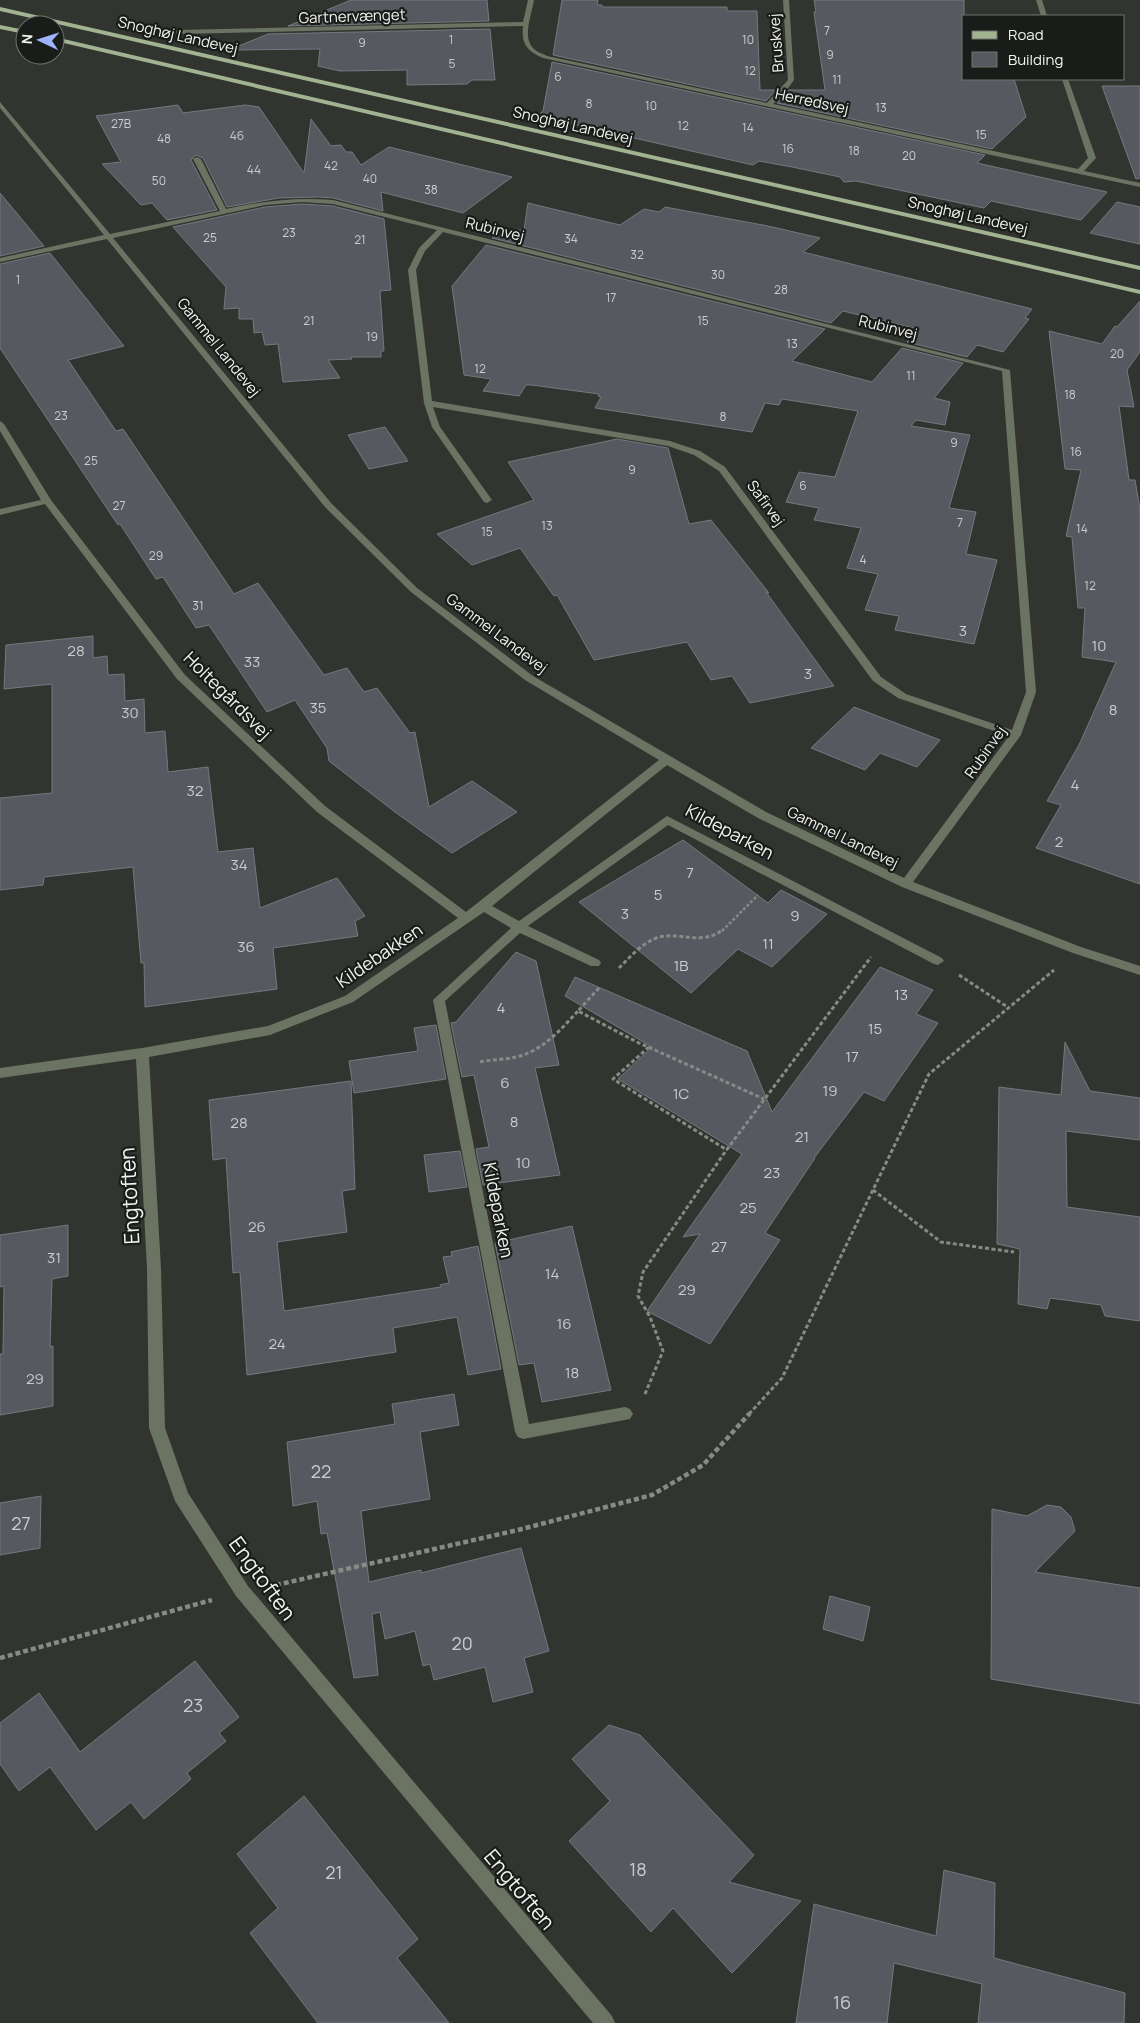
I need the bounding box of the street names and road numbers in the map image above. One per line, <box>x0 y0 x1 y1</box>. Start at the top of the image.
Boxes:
street label: Gartnervænget <box>298 4 406 28</box>
street label: Snoghøj Landevej <box>116 11 240 59</box>
street label: Bruskvej <box>763 13 789 73</box>
street label: Herredsvej <box>773 83 851 119</box>
street label: Snoghøj Landevej <box>511 101 635 149</box>
street label: Snoghøj Landevej <box>906 191 1030 239</box>
street label: Rubinvej <box>464 212 526 246</box>
street label: Gammel Landevej <box>173 293 265 401</box>
street label: Rubinvej <box>857 310 919 344</box>
street label: Safirvej <box>742 476 790 530</box>
street label: Gammel Landevej <box>442 588 552 678</box>
street label: Holtegårdsvej <box>179 646 277 744</box>
street label: Rubinvej <box>959 722 1011 782</box>
street label: Kildeparken <box>682 798 778 864</box>
street label: Gammel Landevej <box>784 801 902 873</box>
street label: Kildebakken <box>331 917 427 993</box>
street label: Engtoften <box>112 1147 146 1245</box>
street label: Kildeparken <box>478 1160 520 1260</box>
street label: Engtoften <box>223 1530 303 1626</box>
street label: Engtoften <box>478 1843 562 1935</box>

